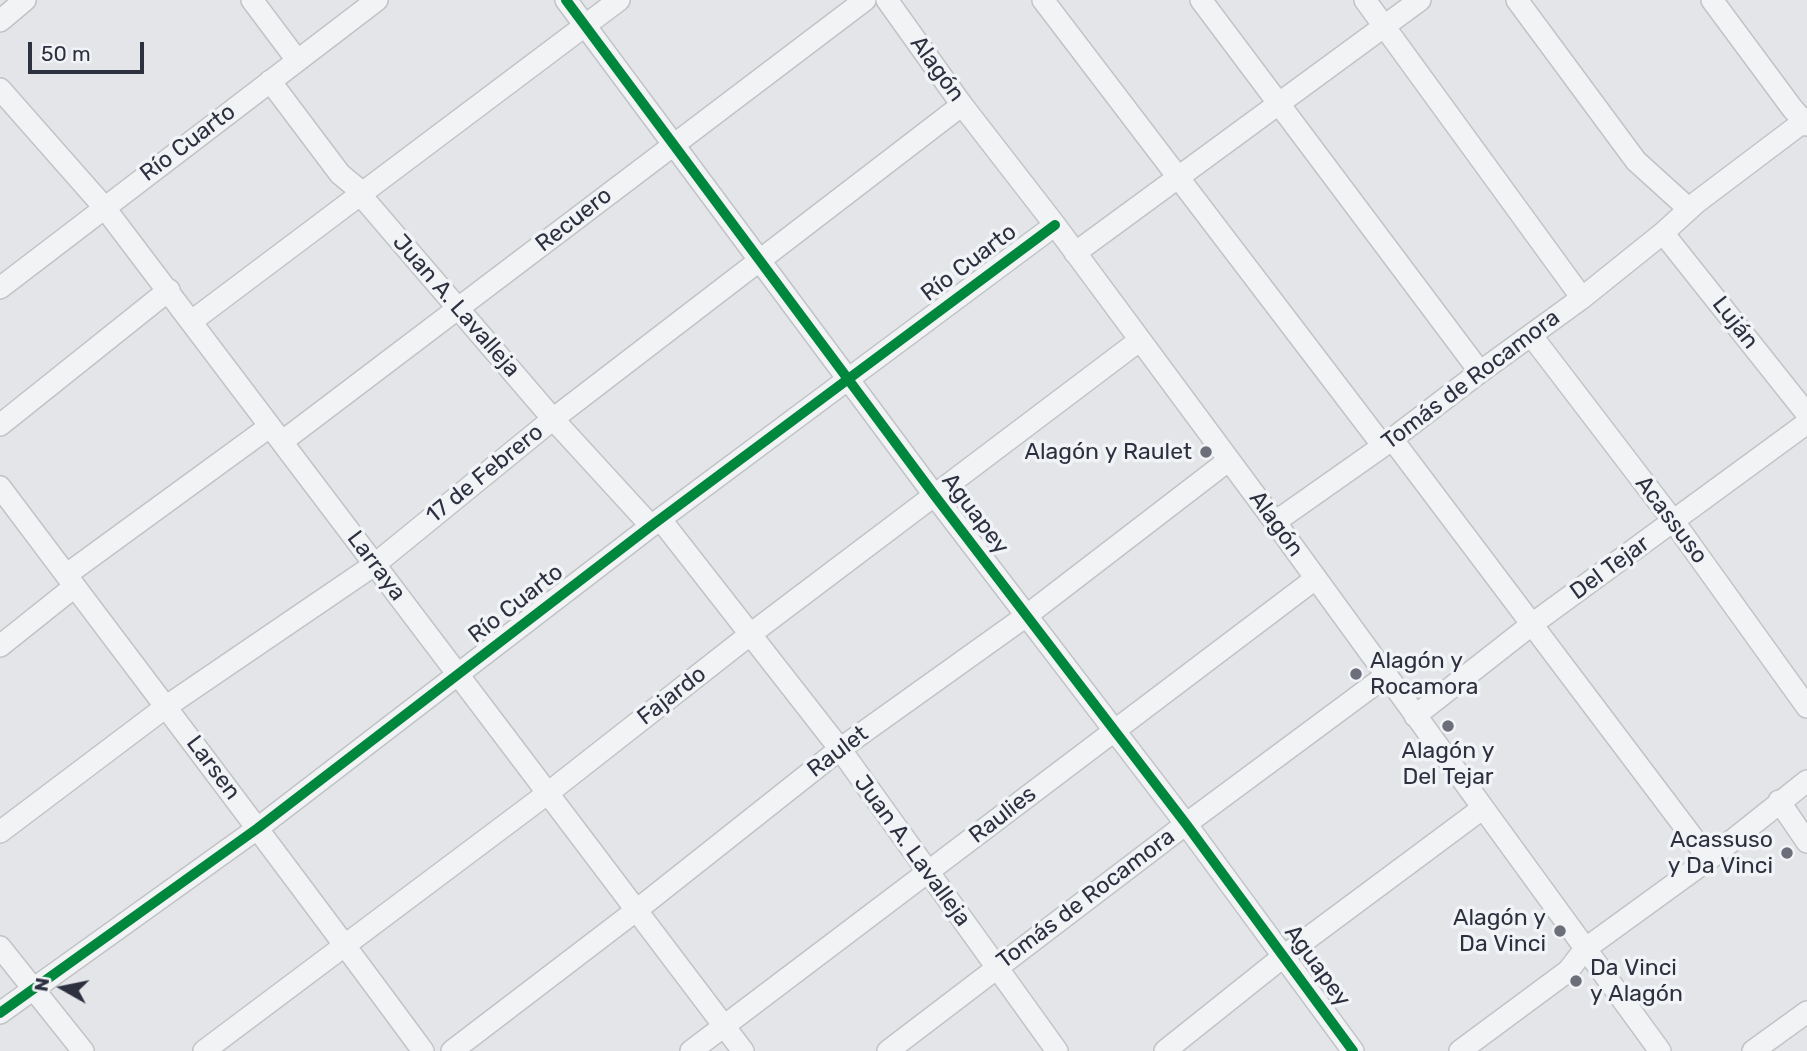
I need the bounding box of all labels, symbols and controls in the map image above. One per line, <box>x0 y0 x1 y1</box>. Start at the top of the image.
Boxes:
scale bar <box>32 28 147 72</box>
street label: Alagón <box>904 31 970 107</box>
text: 50 m <box>41 41 91 66</box>
street label: Río Cuarto <box>135 98 241 188</box>
street label: Recuero <box>530 182 618 258</box>
street label: Río Cuarto <box>916 218 1022 308</box>
street label: Juan A. Lavalleja <box>386 229 526 383</box>
street label: Luján <box>1706 291 1764 355</box>
street label: Tomás de Rocamora <box>1377 304 1565 456</box>
street label: 17 de Febrero <box>421 418 549 530</box>
place label: Alagón y Raulet <box>1024 438 1192 466</box>
marker: Alagón y Raulet <box>1198 444 1214 460</box>
street label: Aguapey <box>936 468 1014 560</box>
street label: Acassuso <box>1629 471 1713 569</box>
street label: Alagón <box>1243 486 1309 562</box>
street label: Larraya <box>341 526 411 606</box>
street label: Del Tejar <box>1565 530 1655 606</box>
street label: Río Cuarto <box>463 559 569 649</box>
place label: Alagón y Rocamora <box>1370 647 1478 701</box>
street label: Fajardo <box>632 661 712 731</box>
marker: Alagón y Rocamora <box>1348 666 1364 682</box>
marker: Alagón y Del Tejar <box>1440 718 1456 734</box>
street label: Raulet <box>802 720 874 784</box>
street label: Larsen <box>180 731 246 805</box>
place label: Alagón y Del Tejar <box>1402 737 1494 791</box>
street label: Juan A. Lavalleja <box>848 770 976 932</box>
street label: Raulies <box>964 780 1042 850</box>
street label: Tomás de Rocamora <box>992 823 1180 975</box>
place label: Acassuso y Da Vinci <box>1668 826 1773 880</box>
marker: Acassuso y Da Vinci <box>1779 845 1795 861</box>
place label: Alagón y Da Vinci <box>1453 904 1546 958</box>
street label: Aguapey <box>1278 920 1356 1012</box>
marker: Alagón y Da Vinci <box>1552 923 1568 939</box>
north arrow <box>28 953 98 1023</box>
place label: Da Vinci y Alagón <box>1590 954 1683 1008</box>
marker: Da Vinci y Alagón <box>1568 973 1584 989</box>
text: N <box>29 976 54 993</box>

